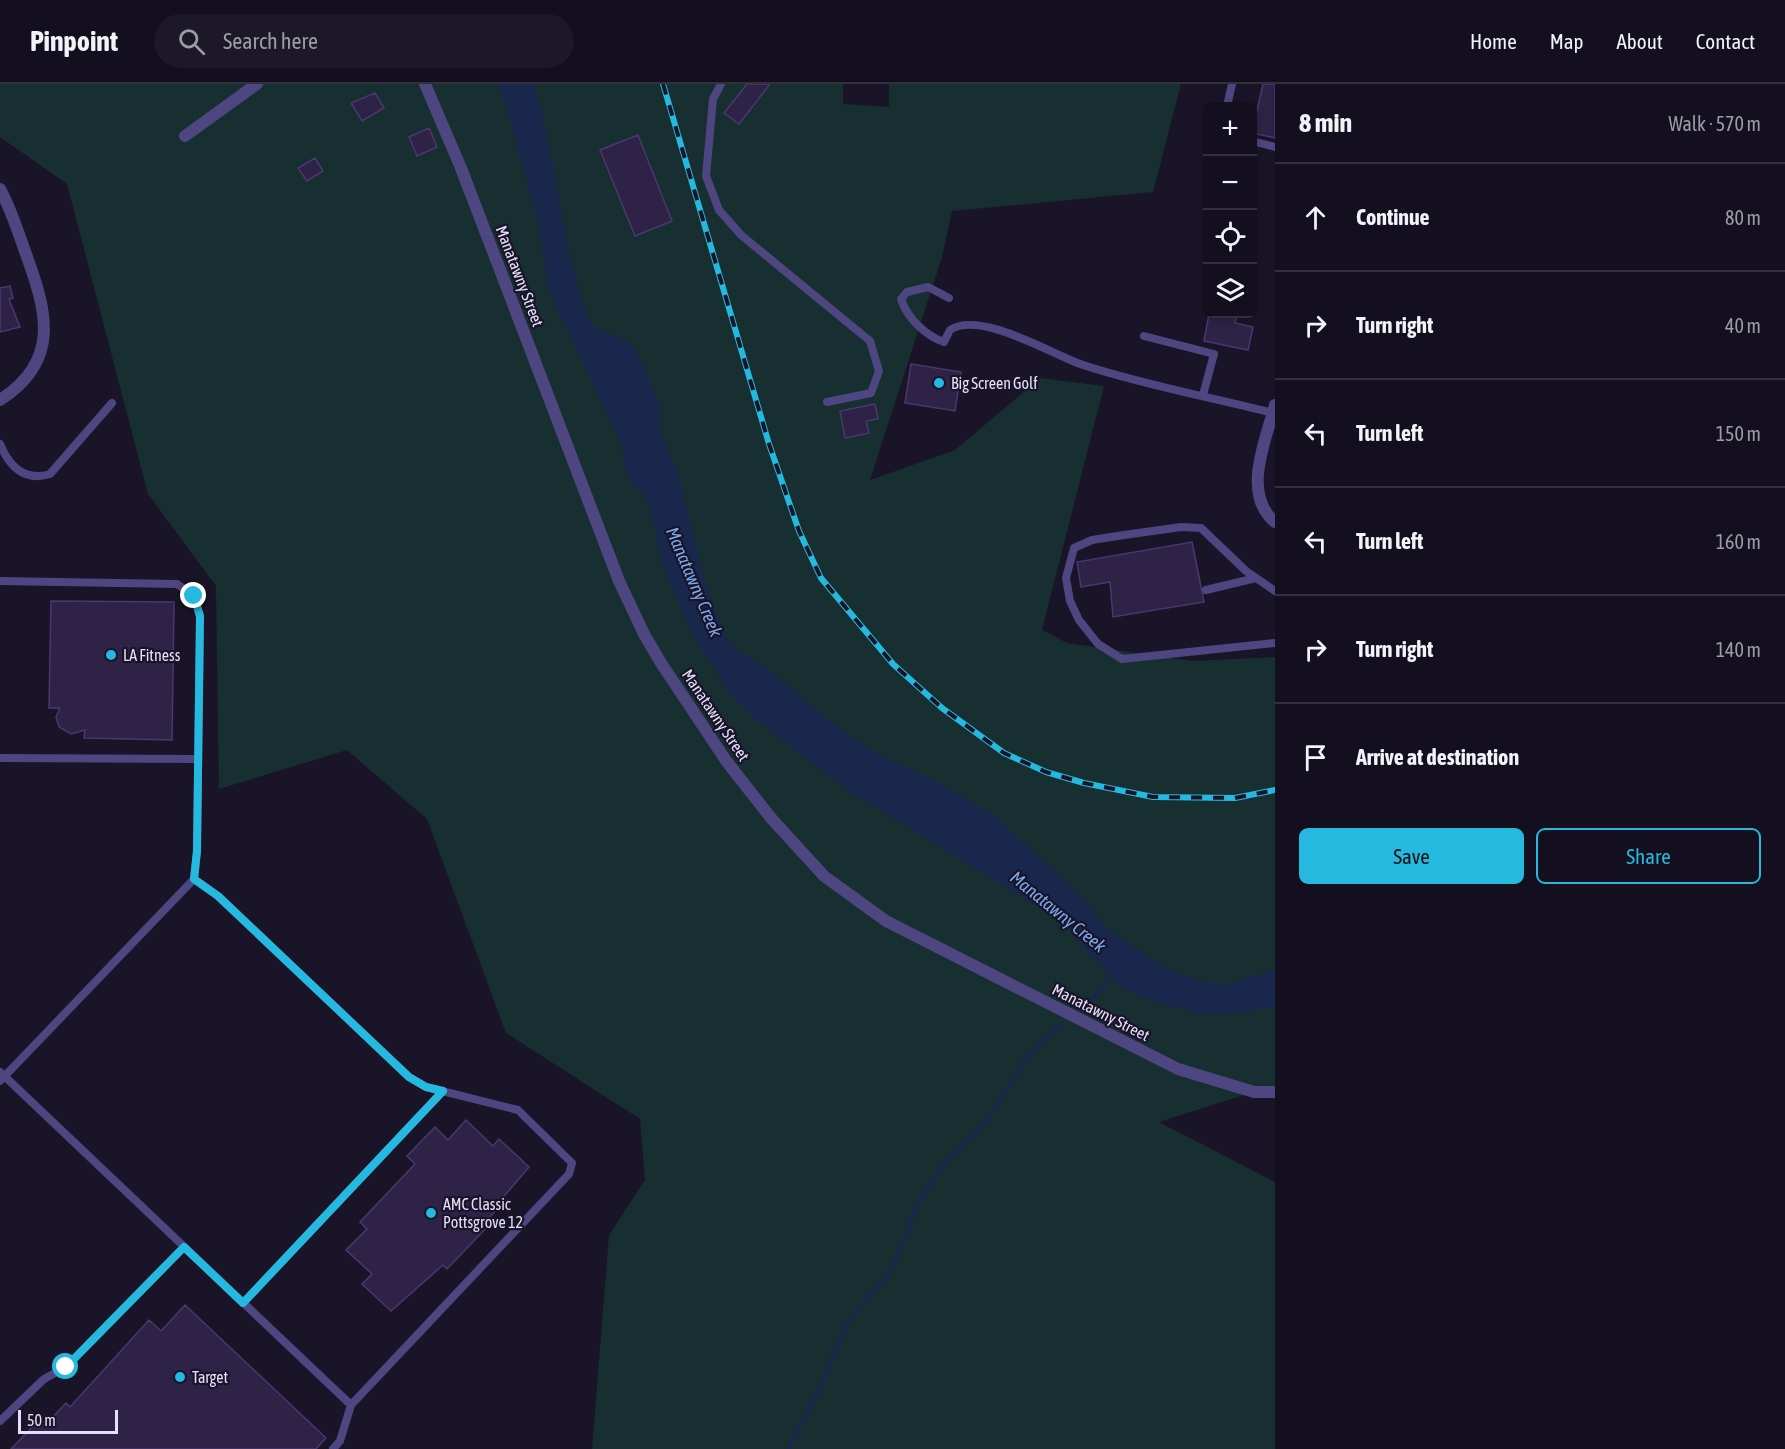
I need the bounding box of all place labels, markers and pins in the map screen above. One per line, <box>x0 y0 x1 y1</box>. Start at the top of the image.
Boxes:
place label: Big Screen Golf <box>951 374 1038 393</box>
marker: Big Screen Golf <box>932 376 946 390</box>
place label: LA Fitness <box>123 646 181 664</box>
marker: LA Fitness <box>104 648 118 662</box>
place label: AMC Classic Pottsgrove 12 <box>443 1195 523 1232</box>
marker: AMC Classic Pottsgrove 12 <box>424 1206 438 1220</box>
place label: Target <box>192 1368 228 1387</box>
marker: Target <box>173 1370 187 1384</box>

